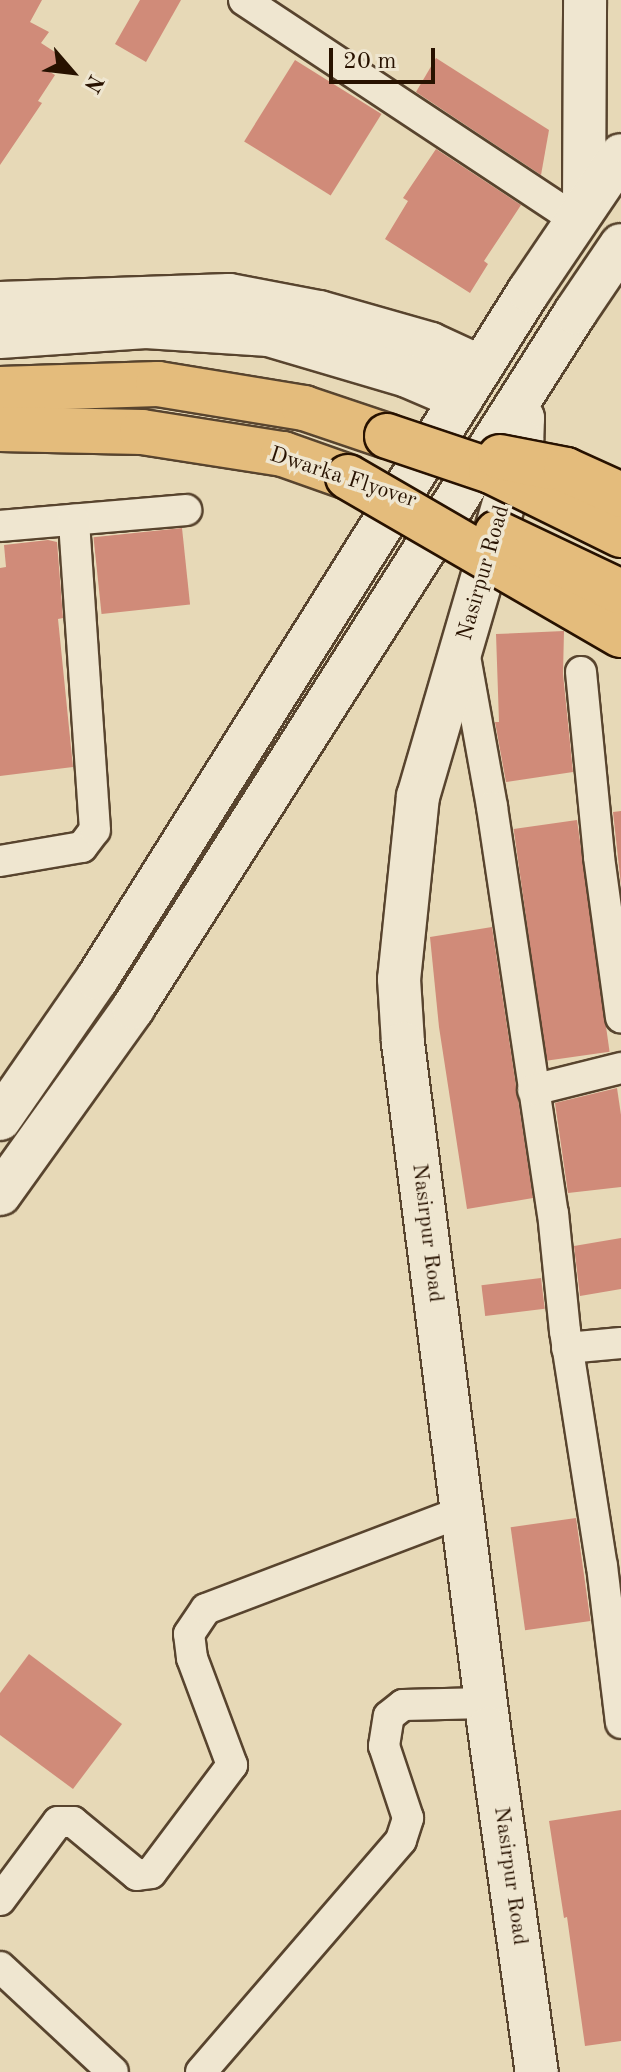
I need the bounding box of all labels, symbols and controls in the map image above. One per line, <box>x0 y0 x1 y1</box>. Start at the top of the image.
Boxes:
north arrow <box>32 32 112 112</box>
scale bar <box>333 32 439 82</box>
text: 20 m <box>343 50 397 74</box>
text: N <box>80 71 107 96</box>
street label: Dwarka Flyover <box>266 442 420 514</box>
street label: Nasirpur Road <box>452 502 516 644</box>
street label: Nasirpur Road <box>405 1162 449 1304</box>
street label: Nasirpur Road <box>487 1805 533 1947</box>

